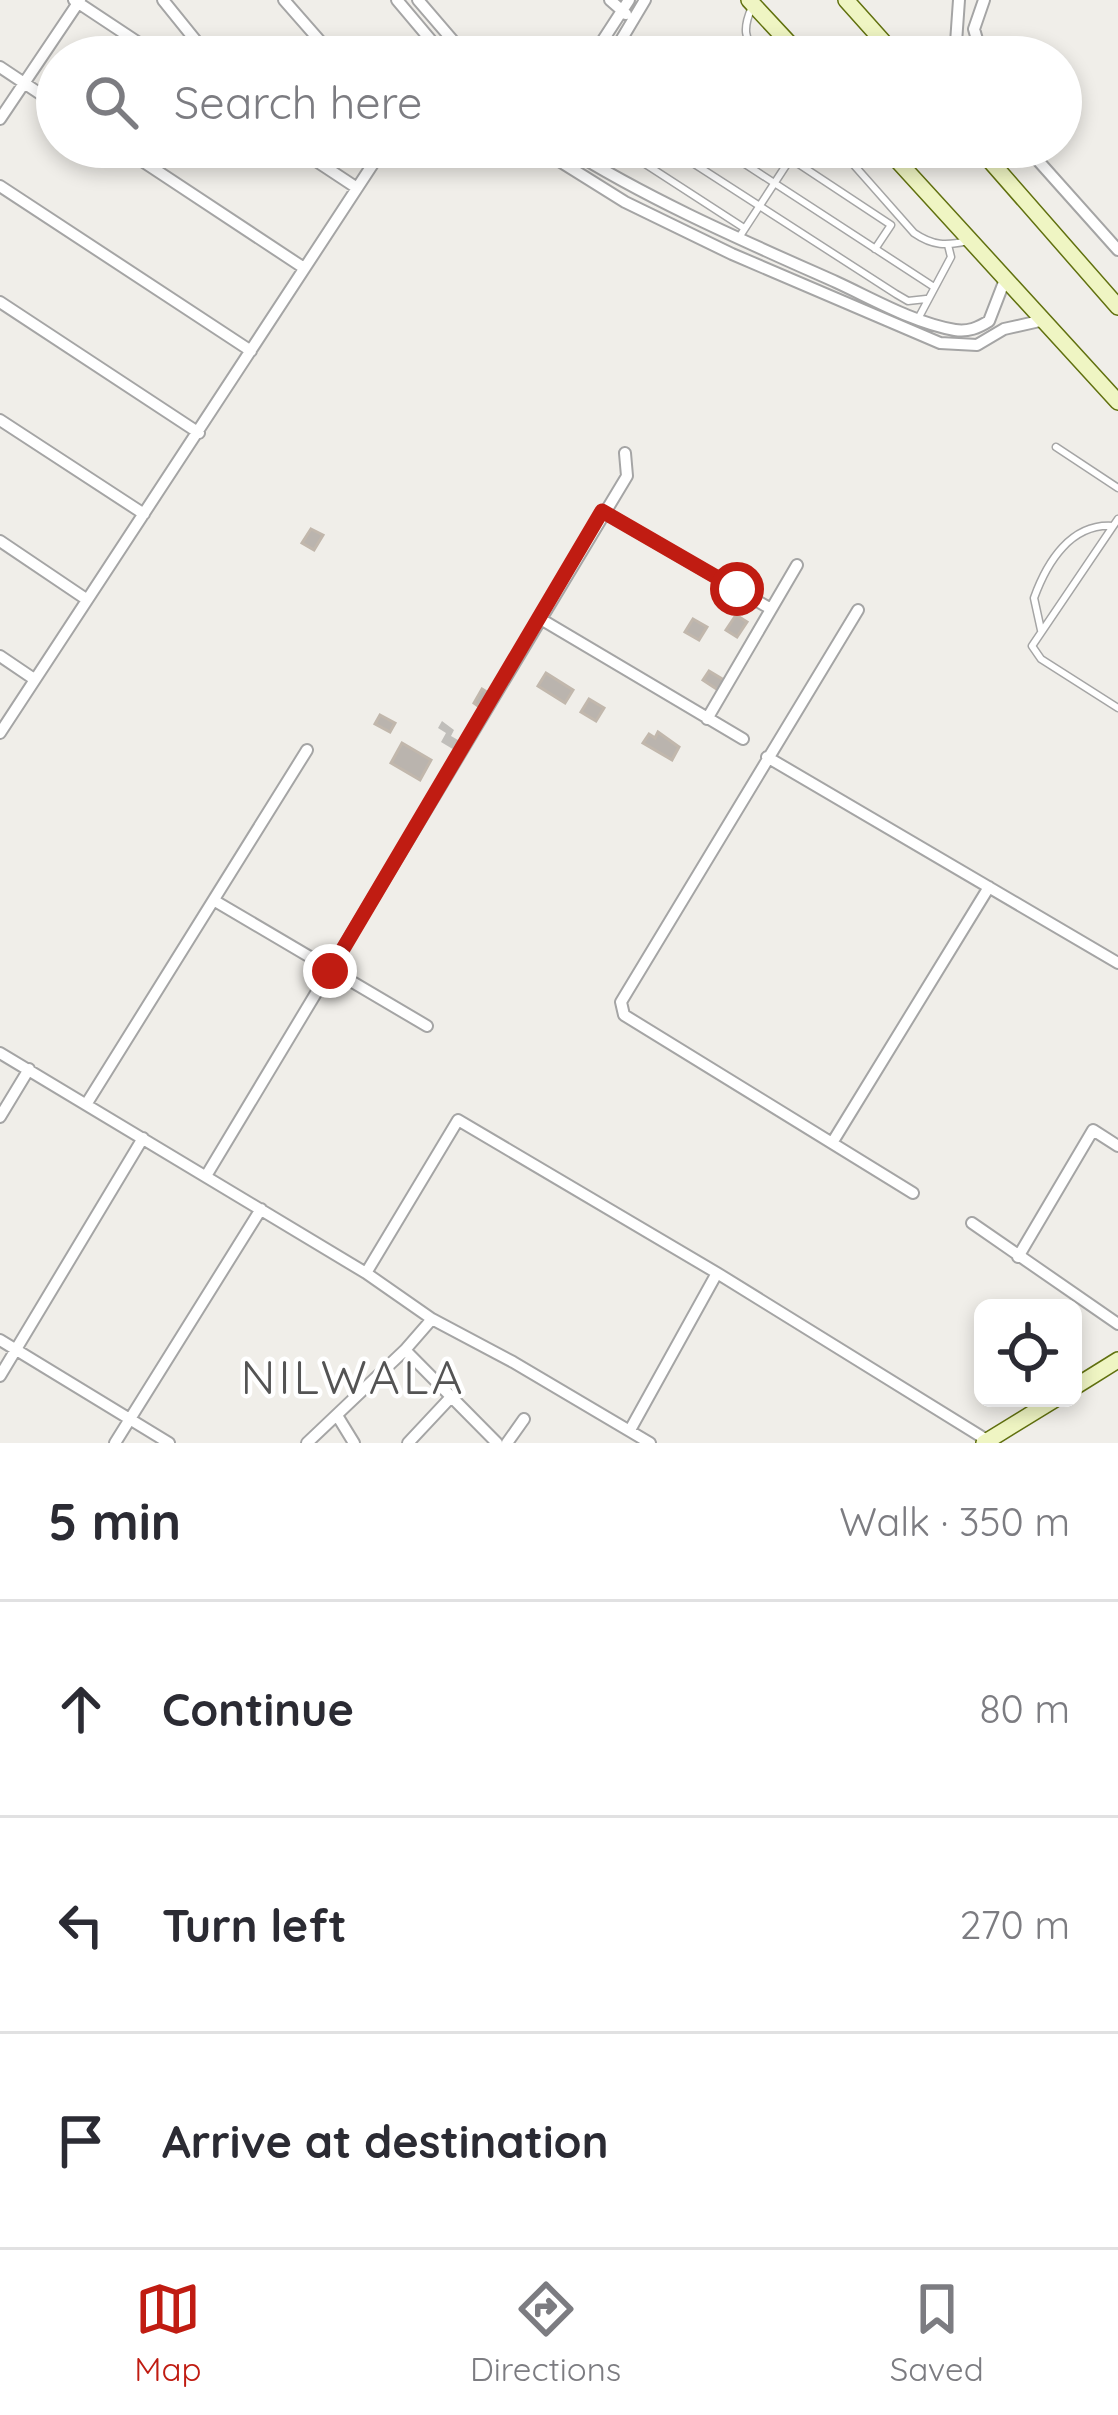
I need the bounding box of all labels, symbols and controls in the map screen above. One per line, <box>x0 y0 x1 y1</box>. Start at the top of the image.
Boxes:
search box <box>36 36 1082 168</box>
icon: search <box>78 69 144 135</box>
text: Search here <box>174 74 422 130</box>
route start <box>710 562 764 616</box>
route end <box>303 944 357 998</box>
map controls <box>974 1299 1082 1407</box>
button: locate <box>974 1299 1082 1407</box>
district label: NILWALA <box>240 1346 466 1406</box>
text: 5 min <box>48 1489 181 1553</box>
text: Walk · 350 m <box>839 1497 1070 1546</box>
icon: ahead <box>48 1676 114 1742</box>
text: Continue <box>162 1681 354 1737</box>
text: 80 m <box>980 1684 1070 1733</box>
icon: left <box>48 1892 114 1958</box>
text: Turn left <box>162 1897 347 1953</box>
text: 270 m <box>960 1900 1070 1949</box>
icon: arrive <box>48 2108 114 2174</box>
text: Arrive at destination <box>162 2113 608 2169</box>
tab: Map <box>134 2276 202 2389</box>
tab: Directions <box>470 2276 621 2389</box>
tab: Saved <box>890 2276 984 2389</box>

